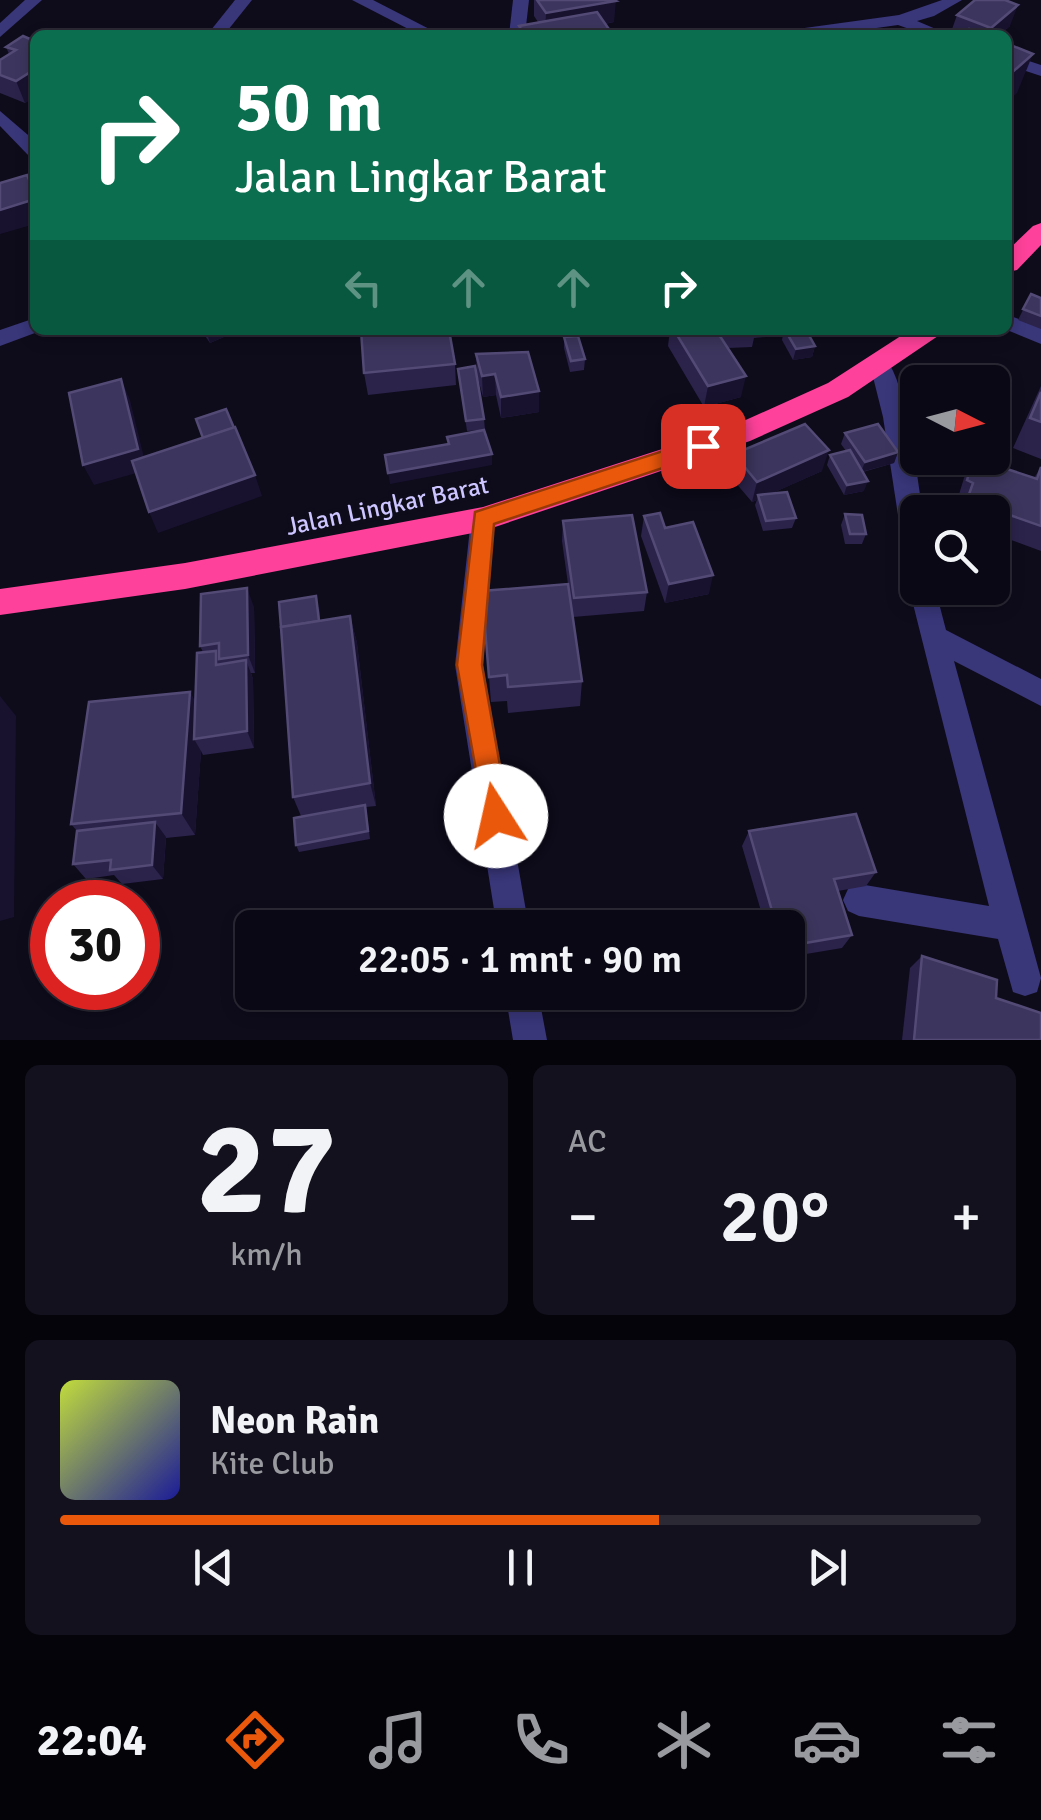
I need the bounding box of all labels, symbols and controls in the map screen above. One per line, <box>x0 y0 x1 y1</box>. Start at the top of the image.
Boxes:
text: 50 m <box>235 64 383 150</box>
icon: right <box>70 70 200 200</box>
text: Jalan Lingkar Barat <box>235 150 607 205</box>
icon: left <box>336 260 391 315</box>
icon: ahead <box>441 260 496 315</box>
icon: ahead <box>546 260 601 315</box>
icon: right <box>651 260 706 315</box>
north arrow <box>900 365 1010 475</box>
map controls <box>900 365 1010 605</box>
pin <box>661 404 746 489</box>
icon: arrive <box>676 419 731 474</box>
street label: Jalan Lingkar Barat <box>283 469 492 542</box>
button: search <box>900 495 1010 605</box>
position arrow <box>444 764 548 868</box>
speed limit sign: 30 <box>30 880 160 1010</box>
text: 22:05 · 1 mnt · 90 m <box>358 936 682 983</box>
text: 27 <box>196 1090 337 1250</box>
text: AC <box>568 1122 606 1161</box>
text: 20° <box>720 1170 829 1263</box>
text: − <box>568 1183 598 1251</box>
text: + <box>951 1183 981 1251</box>
text: km/h <box>230 1235 303 1274</box>
text: Neon Rain <box>210 1397 379 1444</box>
text: Kite Club <box>210 1444 334 1483</box>
icon: previous <box>186 1540 241 1595</box>
icon: pause <box>493 1540 548 1595</box>
icon: next <box>800 1540 855 1595</box>
icon: directions <box>220 1705 290 1775</box>
icon: music <box>363 1705 433 1775</box>
icon: phone <box>506 1705 576 1775</box>
icon: climate <box>649 1705 719 1775</box>
icon: car <box>792 1705 862 1775</box>
icon: filters <box>934 1705 1004 1775</box>
text: 22:04 <box>36 1713 147 1768</box>

